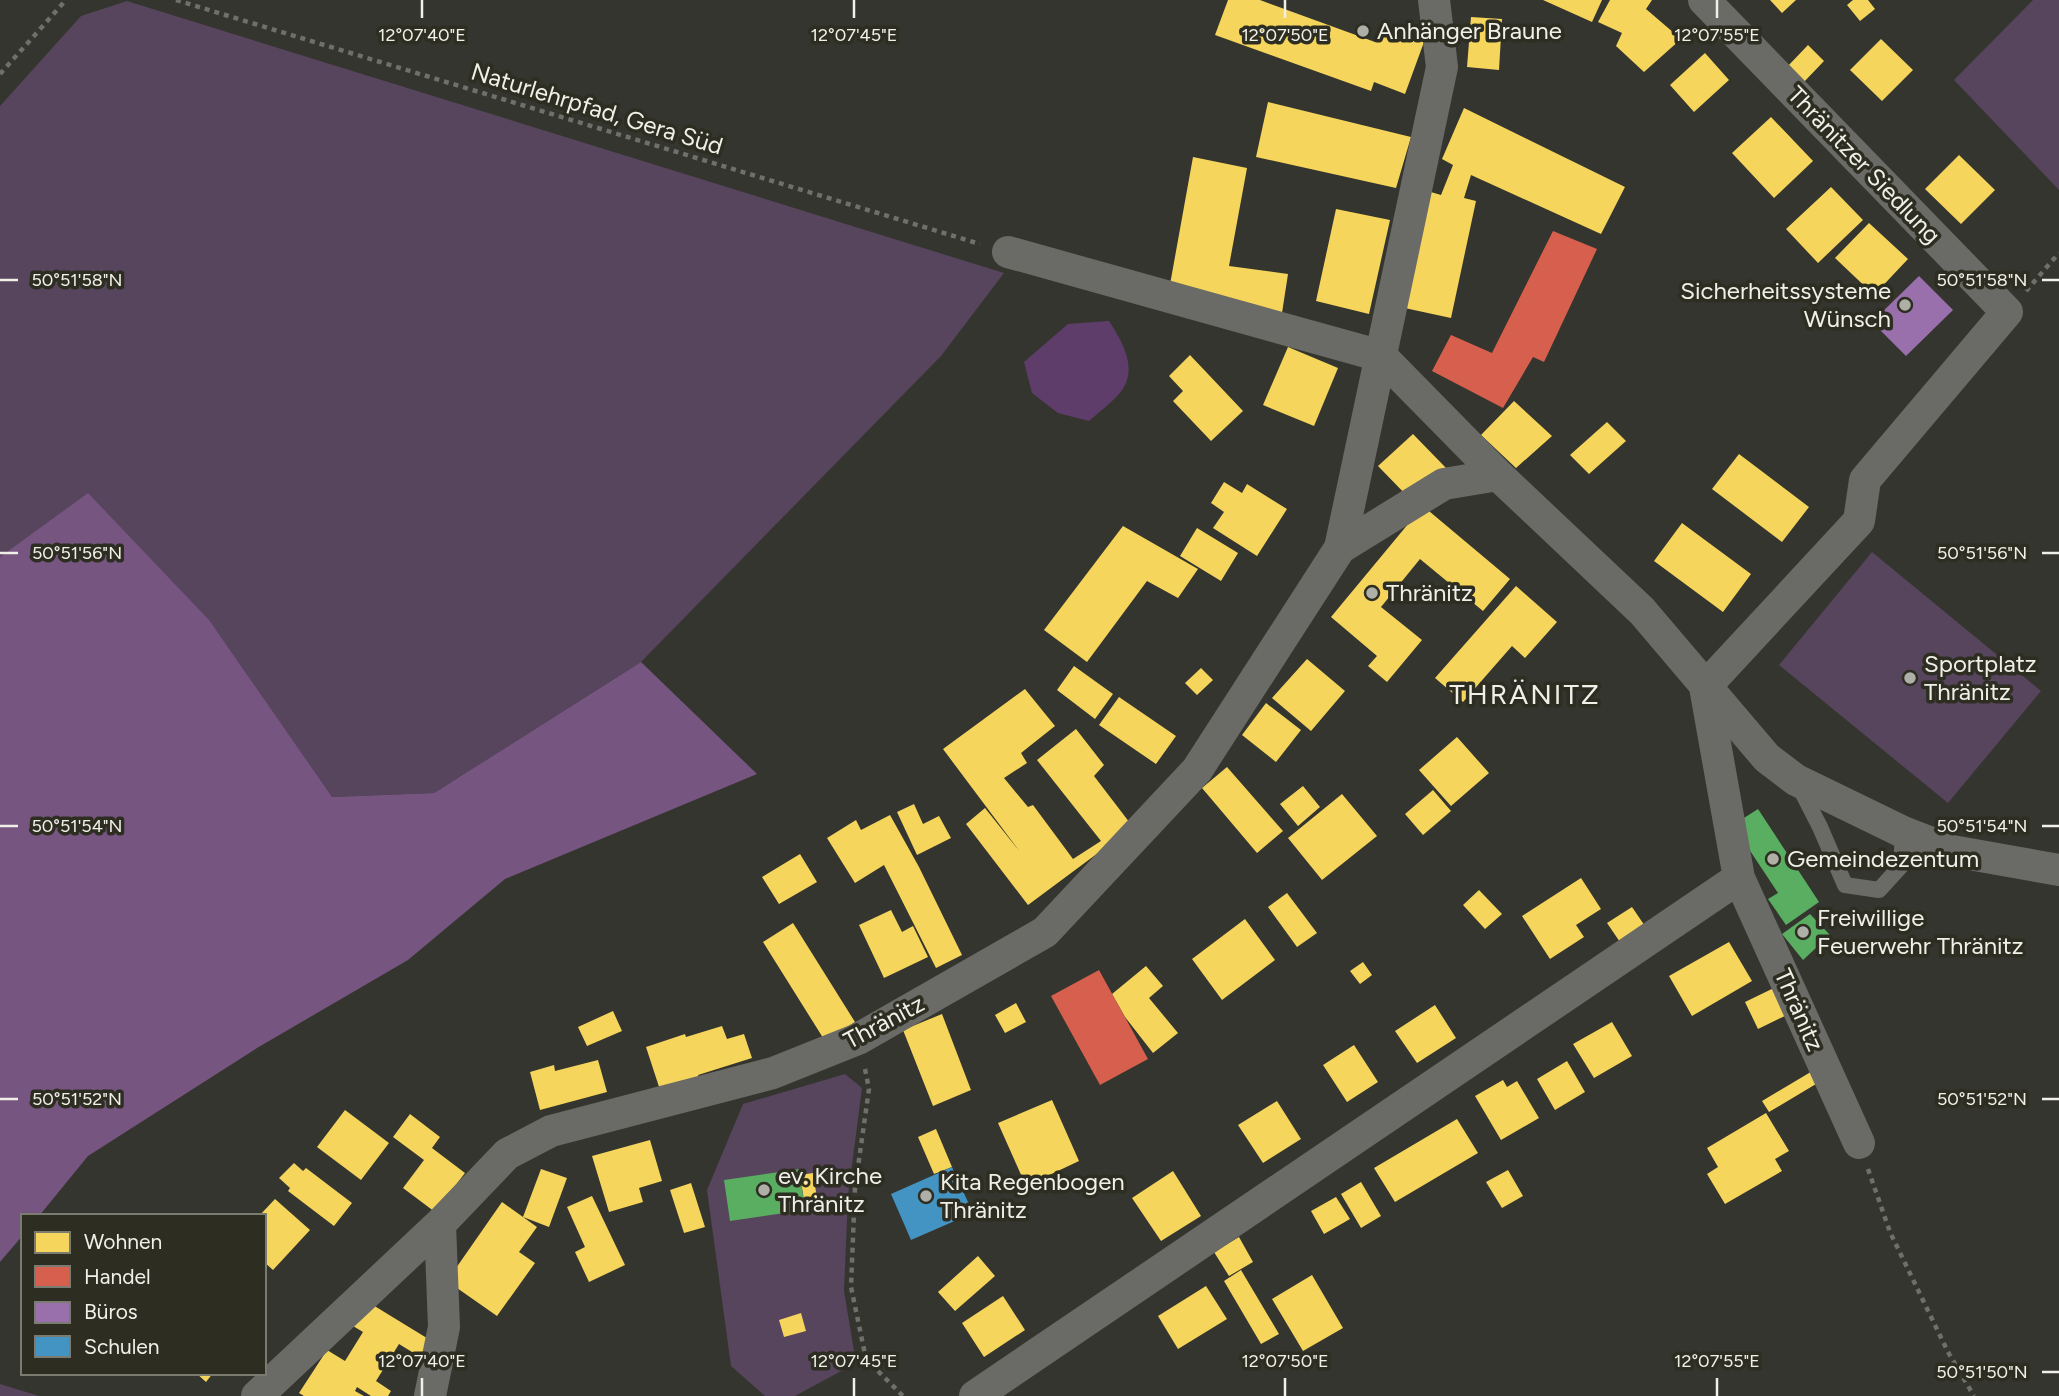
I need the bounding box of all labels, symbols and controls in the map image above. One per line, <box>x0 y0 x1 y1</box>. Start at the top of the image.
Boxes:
place label: Anhänger Braune <box>1377 16 1562 45</box>
marker: Anhänger Braune <box>1355 23 1371 39</box>
text: 12°07'40"E <box>378 24 466 46</box>
text: 12°07'45"E <box>811 24 897 46</box>
text: 12°07'50"E <box>1241 24 1329 46</box>
text: 12°07'55"E <box>1674 24 1760 46</box>
street label: Naturlehrpfad, Gera Süd <box>468 56 727 161</box>
street label: Thränitzer Siedlung <box>1782 80 1947 249</box>
text: 50°51'58"N <box>31 269 123 291</box>
text: 50°51'58"N <box>1936 269 2028 291</box>
place label: Sicherheitssysteme Wünsch <box>1680 276 1891 333</box>
marker: Sicherheitssysteme Wünsch <box>1897 297 1913 313</box>
text: 50°51'56"N <box>32 542 122 564</box>
text: 50°51'56"N <box>1937 542 2027 564</box>
place label: Thränitz <box>1386 578 1473 607</box>
marker: Thränitz <box>1364 585 1380 601</box>
place label: Sportplatz Thränitz <box>1924 649 2037 706</box>
marker: Sportplatz Thränitz <box>1902 670 1918 686</box>
district label: THRÄNITZ <box>1449 677 1601 711</box>
text: 50°51'54"N <box>31 815 123 837</box>
text: 50°51'54"N <box>1936 815 2028 837</box>
place label: Gemeindezentum <box>1787 844 1979 873</box>
marker: Gemeindezentum <box>1765 851 1781 867</box>
place label: Freiwillige Feuerwehr Thränitz <box>1817 903 2023 960</box>
marker: Freiwillige Feuerwehr Thränitz <box>1795 924 1811 940</box>
street label: Thränitz <box>1769 964 1830 1055</box>
street label: Thränitz <box>839 988 929 1055</box>
text: 50°51'52"N <box>32 1088 122 1110</box>
text: 50°51'52"N <box>1937 1088 2027 1110</box>
place label: ev. Kirche Thränitz <box>778 1161 882 1218</box>
place label: Kita Regenbogen Thränitz <box>940 1167 1125 1224</box>
marker: ev. Kirche Thränitz <box>756 1182 772 1198</box>
marker: Kita Regenbogen Thränitz <box>918 1188 934 1204</box>
legend <box>21 1214 266 1375</box>
text: Wohnen <box>84 1229 162 1254</box>
text: Handel <box>84 1264 151 1289</box>
text: Büros <box>84 1299 138 1324</box>
text: Schulen <box>84 1334 160 1359</box>
text: 12°07'40"E <box>378 1350 466 1372</box>
text: 12°07'45"E <box>811 1350 897 1372</box>
text: 12°07'50"E <box>1241 1350 1329 1372</box>
text: 12°07'55"E <box>1674 1350 1760 1372</box>
text: 50°51'50"N <box>1936 1361 2028 1383</box>

